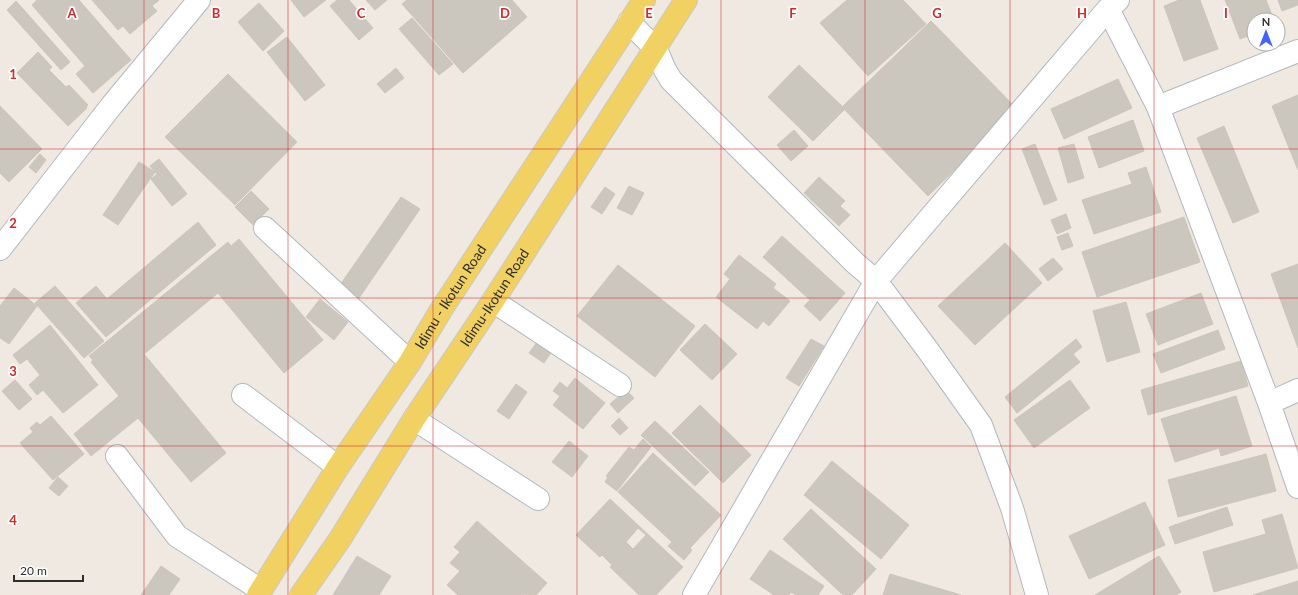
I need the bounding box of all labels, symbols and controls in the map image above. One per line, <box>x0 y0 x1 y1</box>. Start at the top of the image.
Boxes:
text: A <box>66 5 77 21</box>
text: B <box>212 5 221 21</box>
text: C <box>357 5 366 21</box>
text: D <box>500 5 510 21</box>
text: E <box>645 5 653 21</box>
text: F <box>789 5 797 21</box>
text: G <box>932 5 942 21</box>
text: H <box>1077 5 1087 21</box>
text: I <box>1224 5 1228 21</box>
north arrow <box>1246 12 1286 52</box>
text: N <box>1262 15 1270 28</box>
text: 1 <box>9 66 17 82</box>
text: 2 <box>9 215 17 231</box>
street label: Idimu - Ikotun Road <box>411 241 490 352</box>
street label: Idimu-Ikotun Road <box>456 245 532 349</box>
text: 3 <box>9 363 17 379</box>
text: 4 <box>9 512 17 528</box>
scale bar <box>14 557 83 583</box>
text: 20 m <box>20 563 47 578</box>

